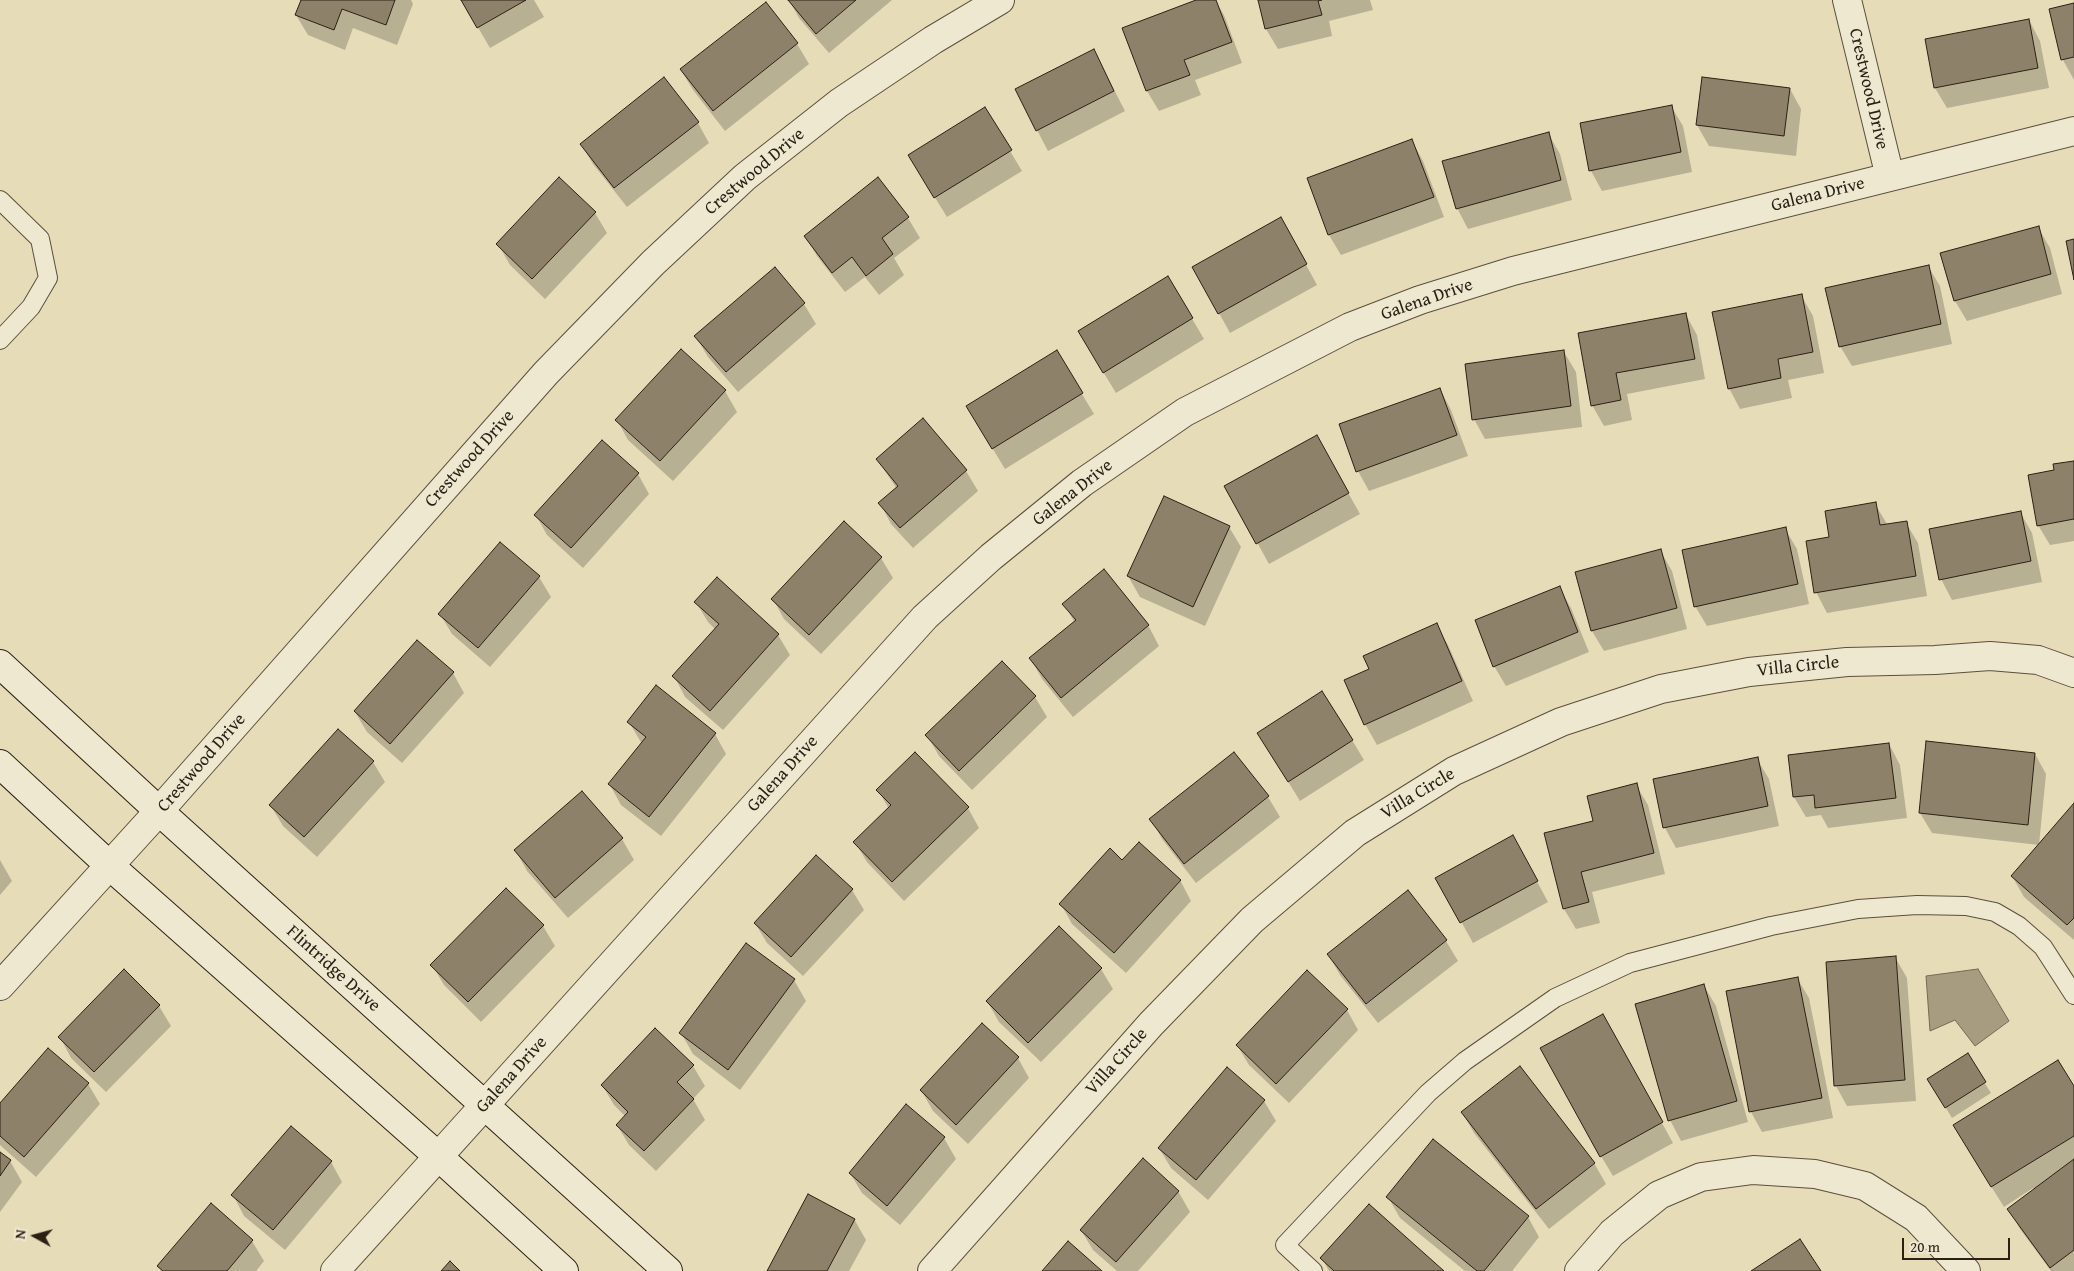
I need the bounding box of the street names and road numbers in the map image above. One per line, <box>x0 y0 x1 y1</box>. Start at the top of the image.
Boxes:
street label: Crestwood Drive <box>1844 26 1892 152</box>
street label: Crestwood Drive <box>701 124 809 220</box>
street label: Galena Drive <box>1769 173 1867 217</box>
street label: Galena Drive <box>1378 274 1476 326</box>
street label: Crestwood Drive <box>421 406 519 512</box>
street label: Galena Drive <box>1029 455 1117 531</box>
street label: Villa Circle <box>1756 652 1840 682</box>
street label: Crestwood Drive <box>153 709 251 817</box>
street label: Galena Drive <box>743 731 823 817</box>
street label: Villa Circle <box>1377 763 1459 825</box>
street label: Flintridge Drive <box>281 921 385 1017</box>
street label: Villa Circle <box>1081 1024 1153 1100</box>
street label: Galena Drive <box>472 1032 552 1118</box>

